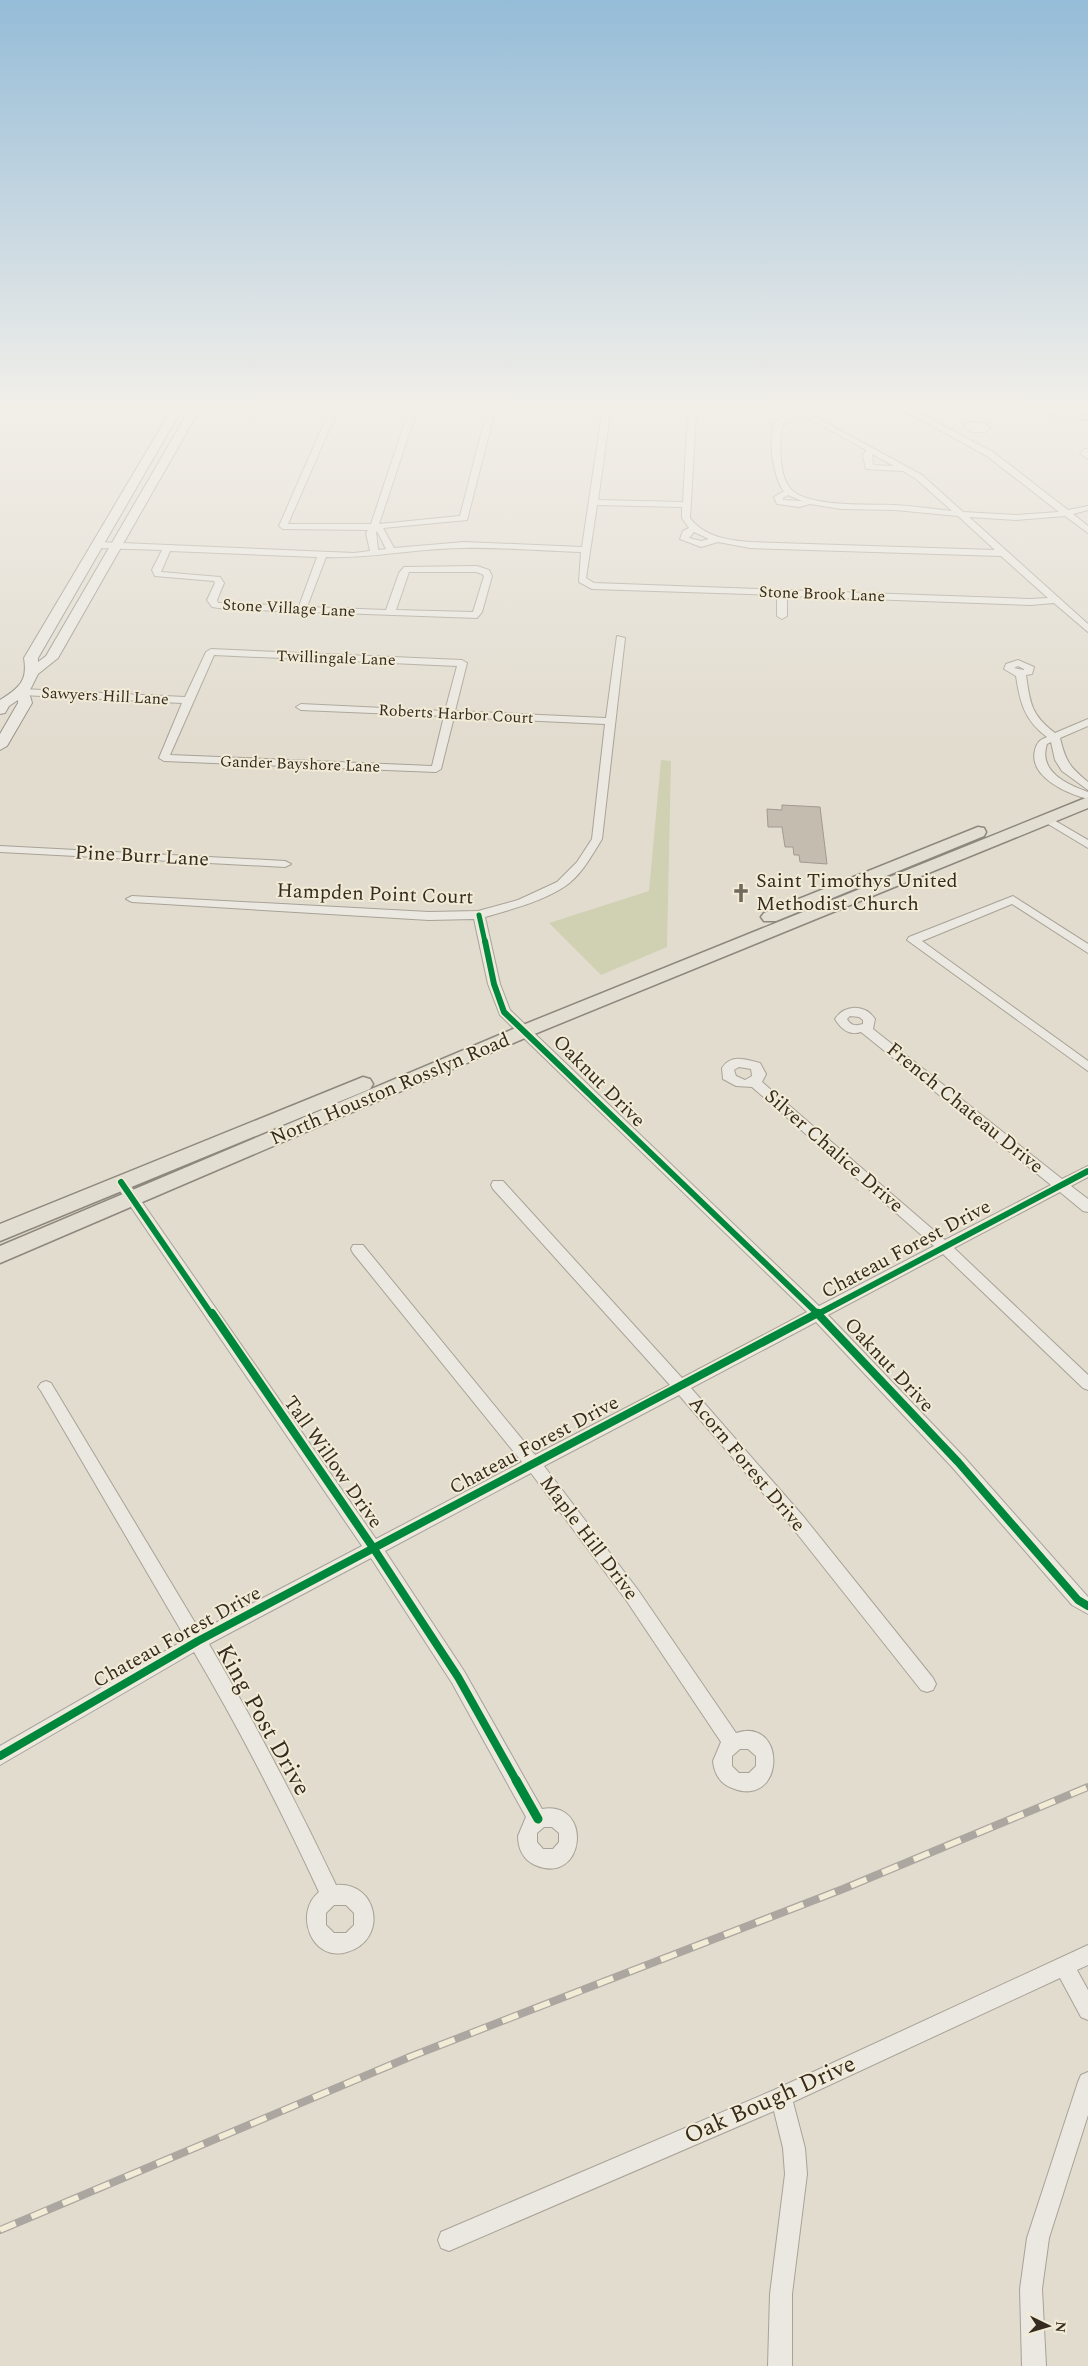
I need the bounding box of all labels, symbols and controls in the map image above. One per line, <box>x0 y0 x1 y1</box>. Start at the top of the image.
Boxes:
street label: Stone Brook Lane <box>759 580 885 608</box>
street label: Stone Village Lane <box>222 593 356 623</box>
street label: Twillingale Lane <box>276 644 396 672</box>
street label: Sawyers Hill Lane <box>41 681 169 711</box>
street label: Roberts Harbor Court <box>378 698 534 730</box>
street label: Gander Bayshore Lane <box>219 749 381 779</box>
street label: Pine Burr Lane <box>74 838 210 874</box>
place label: Saint Timothys United Methodist Church <box>756 866 958 919</box>
street label: Hampden Point Court <box>276 876 474 912</box>
church icon: Saint Timothys United Methodist Church <box>730 882 752 904</box>
street label: North Houston Rosslyn Road <box>265 1025 515 1153</box>
street label: Oaknut Drive <box>546 1028 652 1134</box>
street label: French Chateau Drive <box>880 1035 1050 1181</box>
street label: Silver Chalice Drive <box>758 1082 910 1220</box>
street label: Chateau Forest Drive <box>816 1192 996 1306</box>
street label: Oaknut Drive <box>837 1311 941 1419</box>
street label: Chateau Forest Drive <box>444 1388 624 1502</box>
street label: Tall Willow Drive <box>276 1389 390 1535</box>
street label: Acorn Forest Drive <box>681 1390 813 1538</box>
street label: Maple Hill Drive <box>532 1469 646 1607</box>
street label: Chateau Forest Drive <box>87 1578 267 1696</box>
street label: King Post Drive <box>206 1638 320 1802</box>
street label: Oak Bough Drive <box>678 2046 862 2154</box>
north arrow <box>1023 2301 1073 2351</box>
text: N <box>1049 2320 1071 2334</box>

